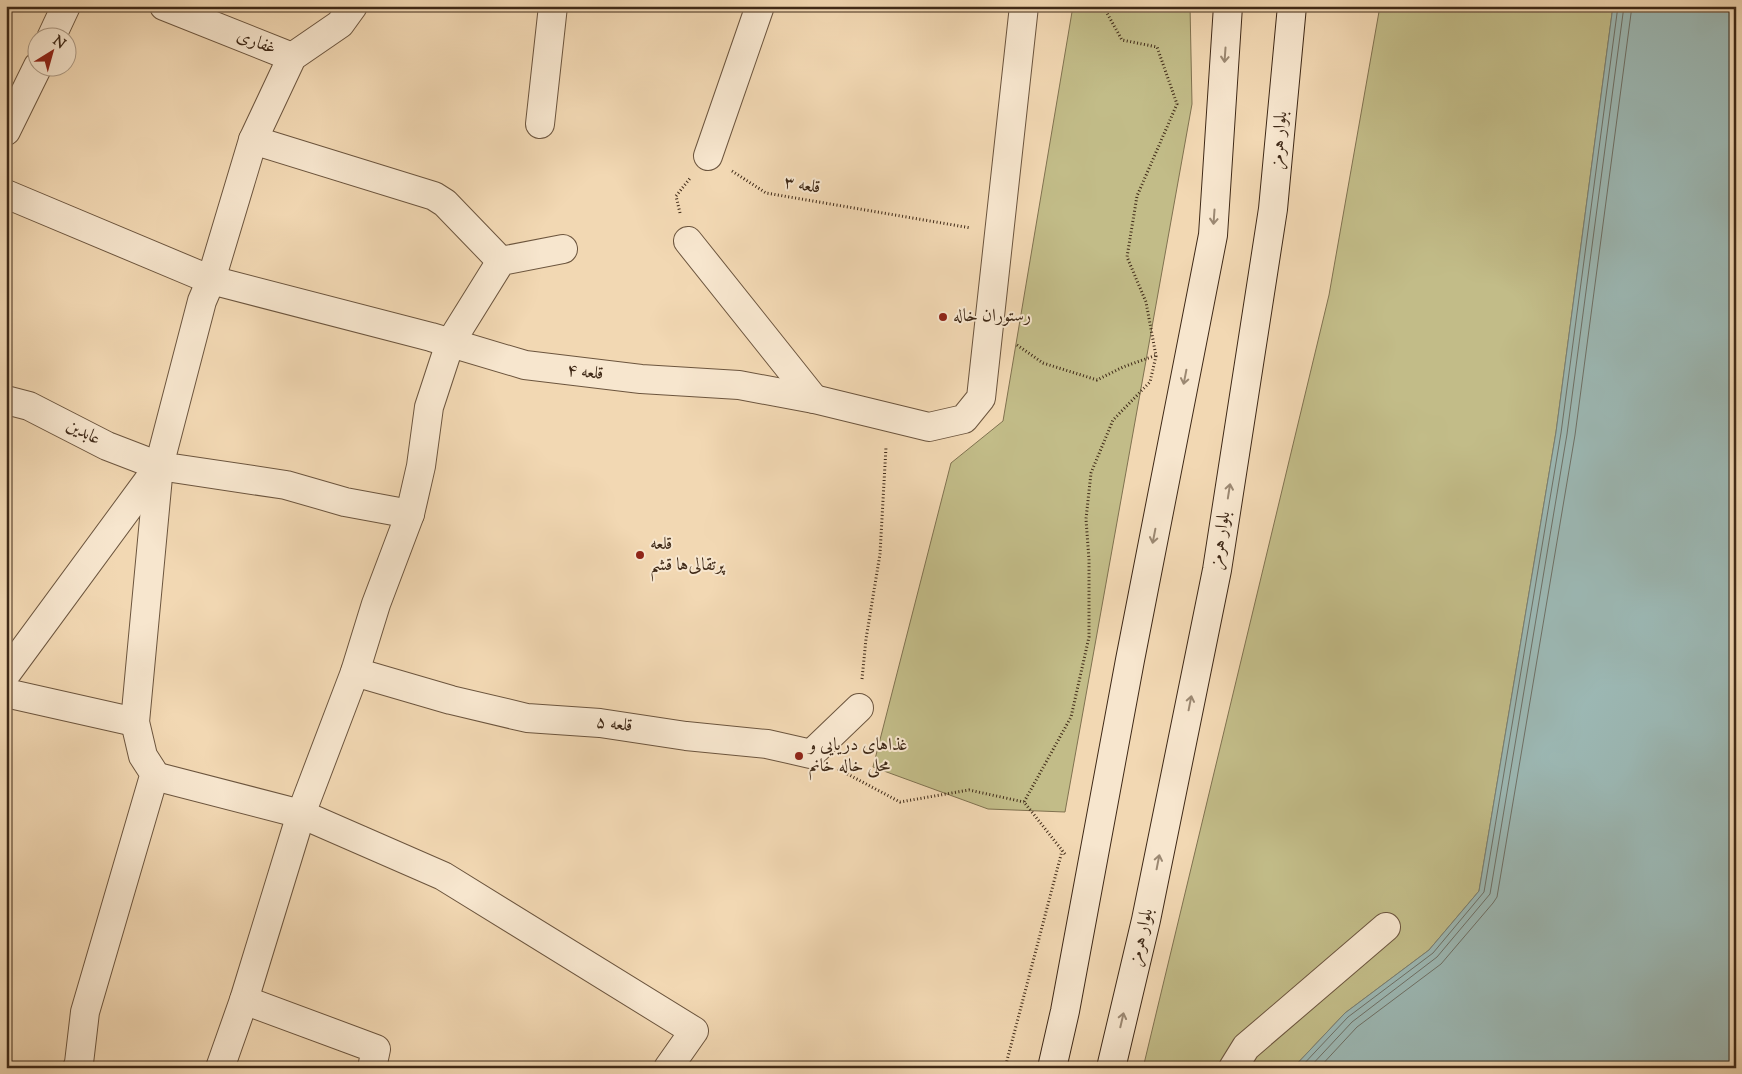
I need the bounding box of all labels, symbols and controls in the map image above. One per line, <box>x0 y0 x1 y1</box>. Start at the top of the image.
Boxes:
street label: غفاری <box>232 23 280 63</box>
north arrow <box>28 28 78 78</box>
text: N <box>48 32 69 55</box>
one-way arrow <box>1220 47 1229 63</box>
street label: بلوار هرمز <box>1265 110 1295 170</box>
street label: قلعه ۳ <box>782 170 822 202</box>
one-way arrow <box>1209 209 1219 225</box>
place label: رستوران خاله <box>953 304 1031 330</box>
marker: رستوران خاله <box>937 311 949 323</box>
street label: قلعه ۴ <box>565 358 605 388</box>
one-way arrow <box>1180 368 1190 384</box>
street label: عابدین <box>61 413 105 453</box>
one-way arrow <box>1225 484 1235 500</box>
street label: بلوار هرمز <box>1204 509 1238 571</box>
one-way arrow <box>1149 528 1159 544</box>
place label: قلعه پرتقالی‌ها قشم <box>650 532 726 582</box>
marker: قلعه پرتقالی‌ها قشم <box>634 549 646 561</box>
one-way arrow <box>1186 695 1195 711</box>
street label: قلعه ۵ <box>594 710 634 740</box>
place label: غذاهای دریایی و محلی خاله‌ خانم <box>807 733 908 781</box>
marker: غذاهای دریایی و محلی خاله‌ خانم <box>793 750 805 762</box>
one-way arrow <box>1154 854 1163 870</box>
street label: بلوار هرمز <box>1123 906 1161 968</box>
one-way arrow <box>1118 1013 1127 1029</box>

